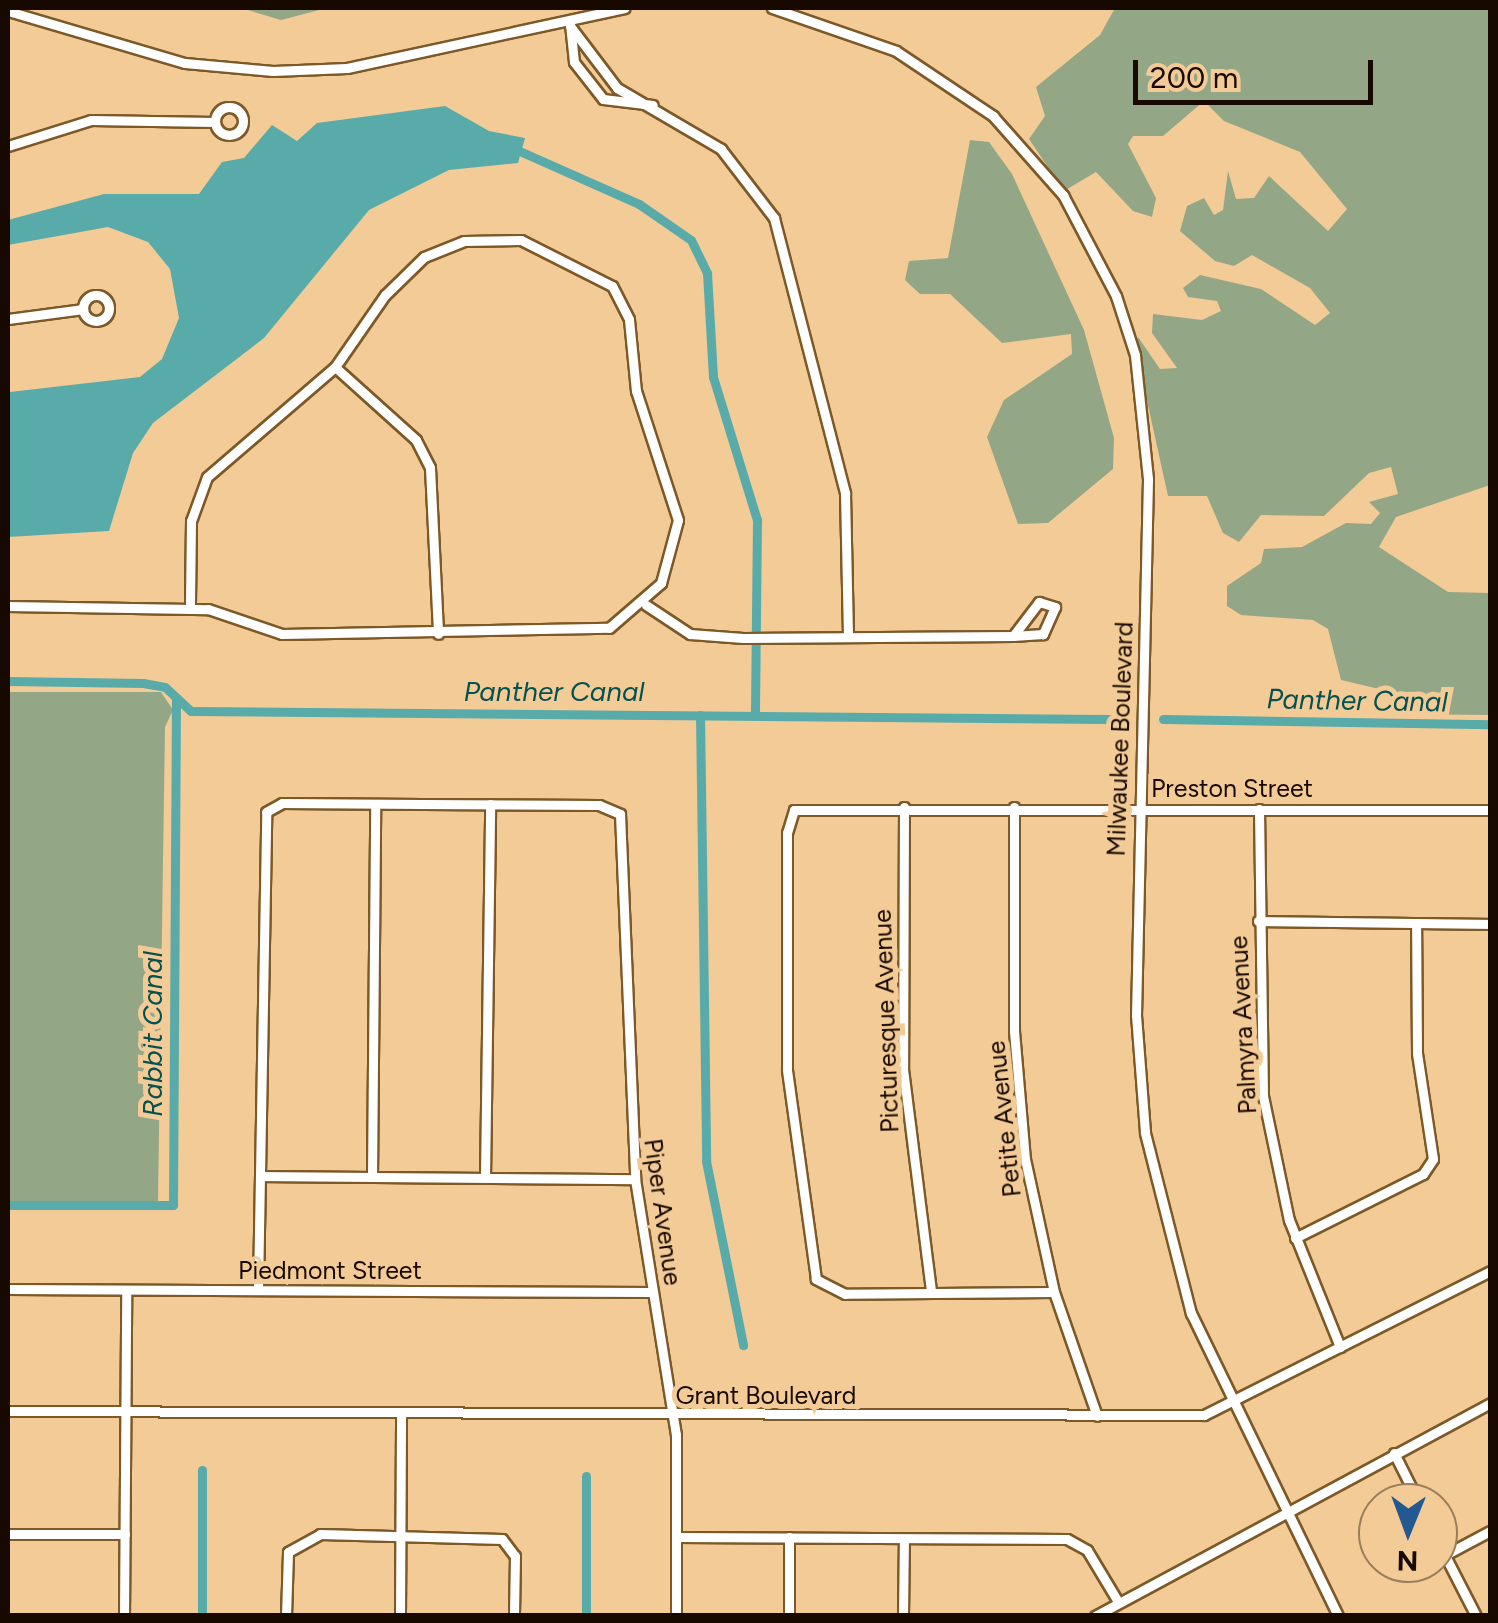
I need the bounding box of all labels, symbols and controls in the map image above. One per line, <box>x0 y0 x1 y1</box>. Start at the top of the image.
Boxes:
scale bar <box>1138 40 1378 102</box>
text: 200 m <box>1150 59 1238 96</box>
street label: Milwaukee Boulevard <box>1101 621 1139 857</box>
water label: Panther Canal <box>463 674 645 708</box>
water label: Panther Canal <box>1266 682 1448 718</box>
street label: Preston Street <box>1151 773 1313 803</box>
street label: Picturesque Avenue <box>867 909 905 1133</box>
street label: Palmyra Avenue <box>1223 935 1263 1115</box>
water label: Rabbit Canal <box>135 951 169 1117</box>
street label: Petite Avenue <box>981 1039 1027 1199</box>
street label: Piper Avenue <box>638 1137 688 1287</box>
street label: Piedmont Street <box>238 1255 422 1285</box>
street label: Grant Boulevard <box>676 1380 856 1410</box>
north arrow <box>1358 1483 1458 1583</box>
text: N <box>1396 1544 1419 1578</box>

